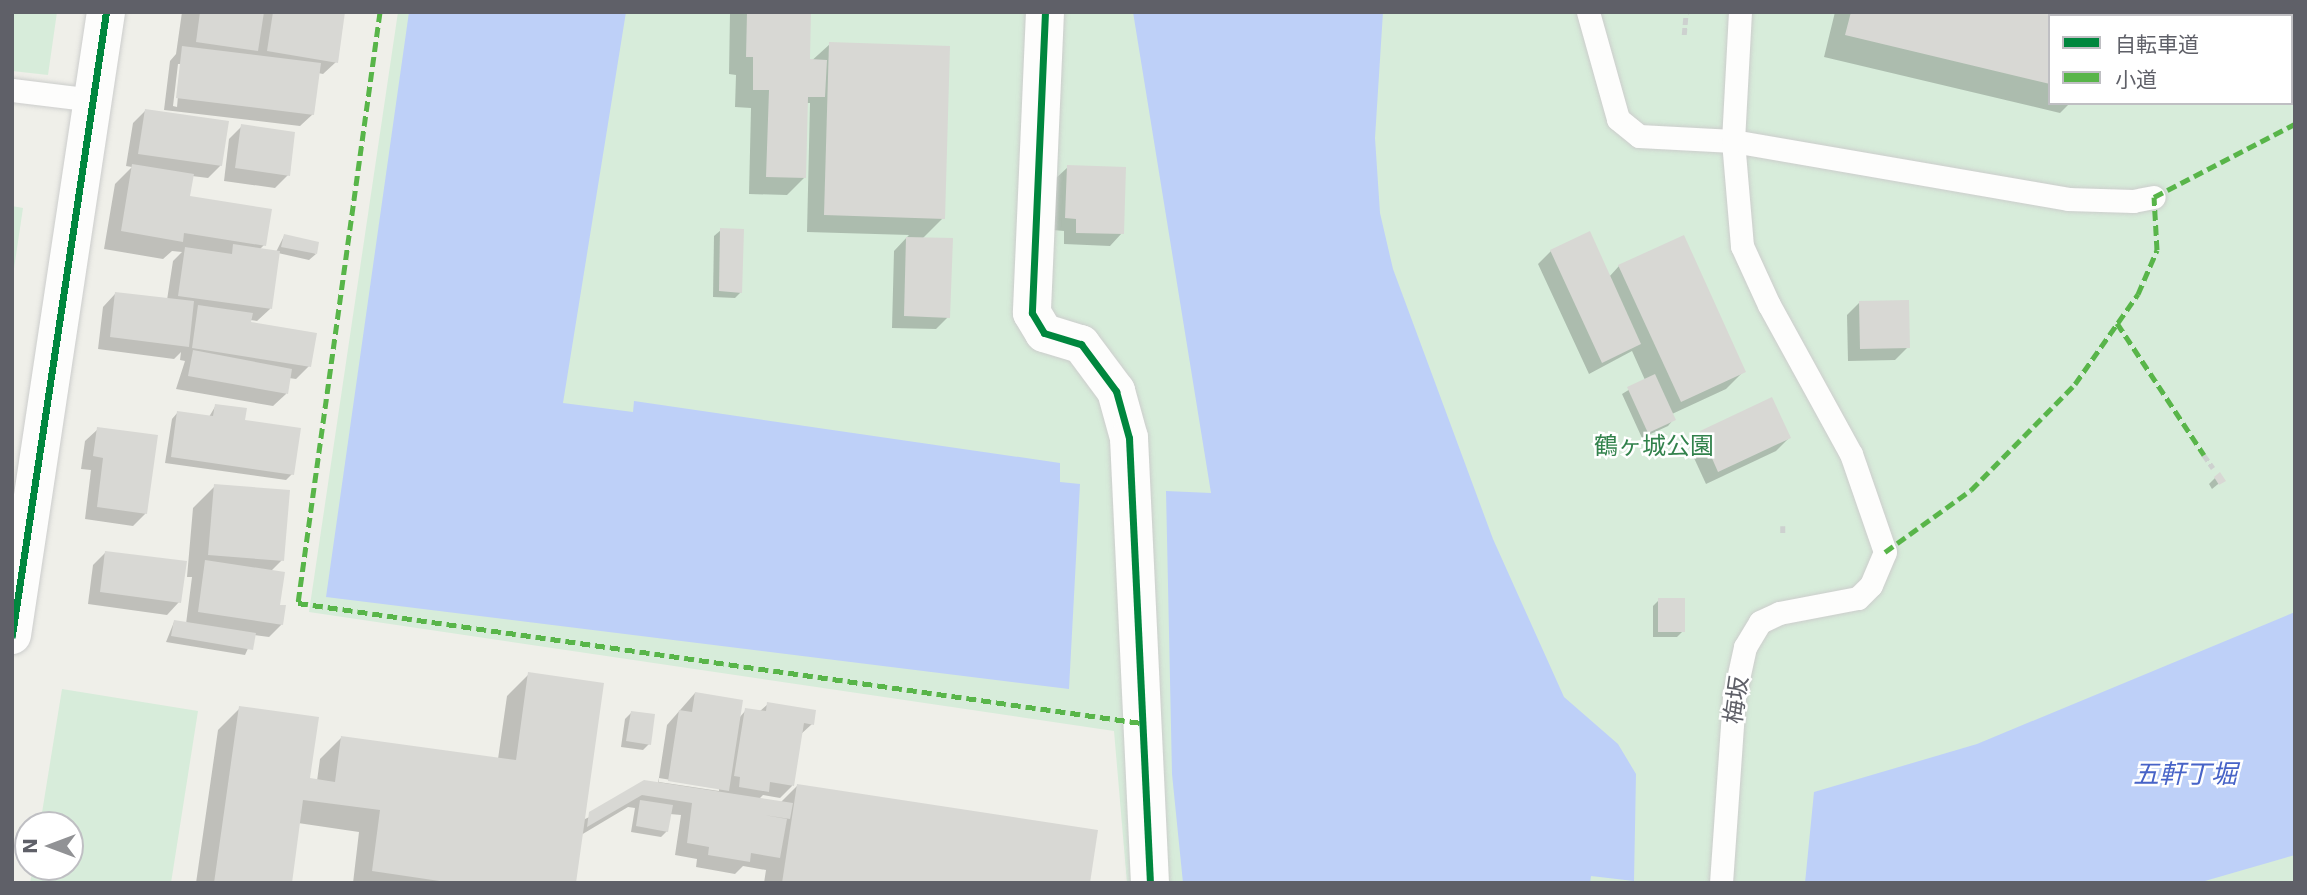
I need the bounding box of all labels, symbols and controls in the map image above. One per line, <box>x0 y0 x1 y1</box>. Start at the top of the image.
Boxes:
legend <box>2048 14 2293 105</box>
text: 自転車道 <box>2115 33 2199 57</box>
text: 小道 <box>2115 68 2157 92</box>
park label: 鶴ヶ城公園 <box>1594 433 1714 461</box>
street label: 梅坂 <box>1719 674 1755 726</box>
water label: 五軒丁堀 <box>2133 759 2237 791</box>
north arrow <box>14 811 84 881</box>
text: N <box>19 838 41 854</box>

